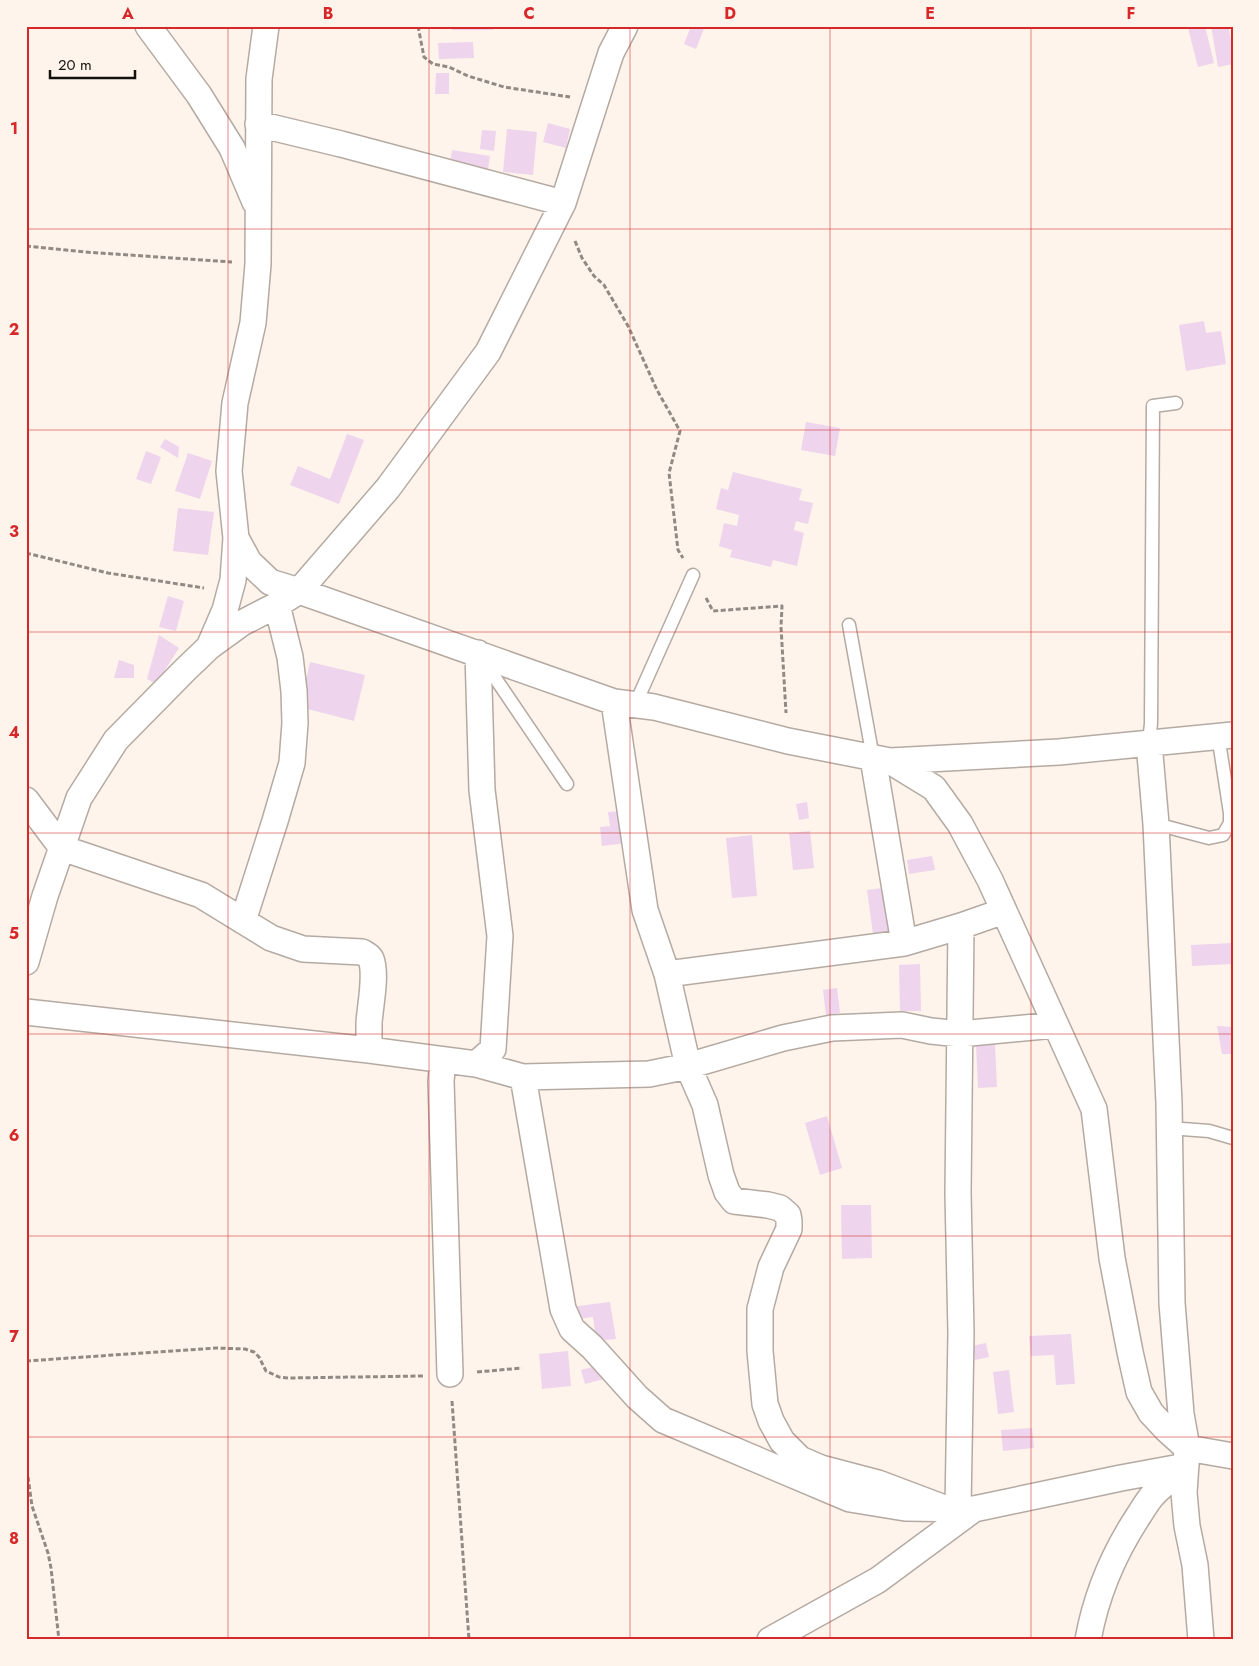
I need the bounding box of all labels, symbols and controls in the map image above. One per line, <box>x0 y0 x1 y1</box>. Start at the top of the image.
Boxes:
text: A <box>121 2 134 25</box>
text: B <box>323 2 333 25</box>
text: C <box>523 2 535 25</box>
text: D <box>724 2 736 25</box>
text: E <box>925 2 935 25</box>
text: F <box>1127 2 1135 25</box>
scale bar <box>50 48 135 80</box>
text: 20 m <box>58 54 92 76</box>
text: 1 <box>10 117 18 140</box>
text: 2 <box>9 318 19 341</box>
text: 3 <box>9 520 19 543</box>
text: 4 <box>8 721 20 744</box>
text: 5 <box>9 922 19 945</box>
text: 6 <box>9 1124 19 1147</box>
text: 7 <box>9 1325 19 1348</box>
text: 8 <box>9 1527 19 1550</box>

